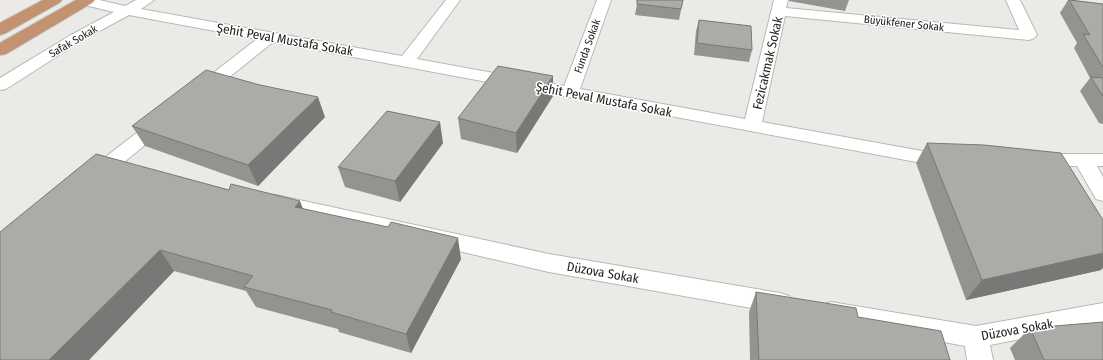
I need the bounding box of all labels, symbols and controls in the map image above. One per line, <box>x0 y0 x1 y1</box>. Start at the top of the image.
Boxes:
street label: Büyükfener Sokak <box>863 13 946 34</box>
street label: Fezicakmak Sokak <box>750 14 786 111</box>
street label: Funda Sokak <box>572 17 604 75</box>
street label: Şehit Peval Mustafa Sokak <box>216 20 355 59</box>
street label: Safak Sokak <box>47 22 101 61</box>
street label: Şehit Peval Mustafa Sokak <box>535 79 674 120</box>
street label: Düzova Sokak <box>566 259 641 286</box>
street label: Düzova Sokak <box>980 316 1055 343</box>

